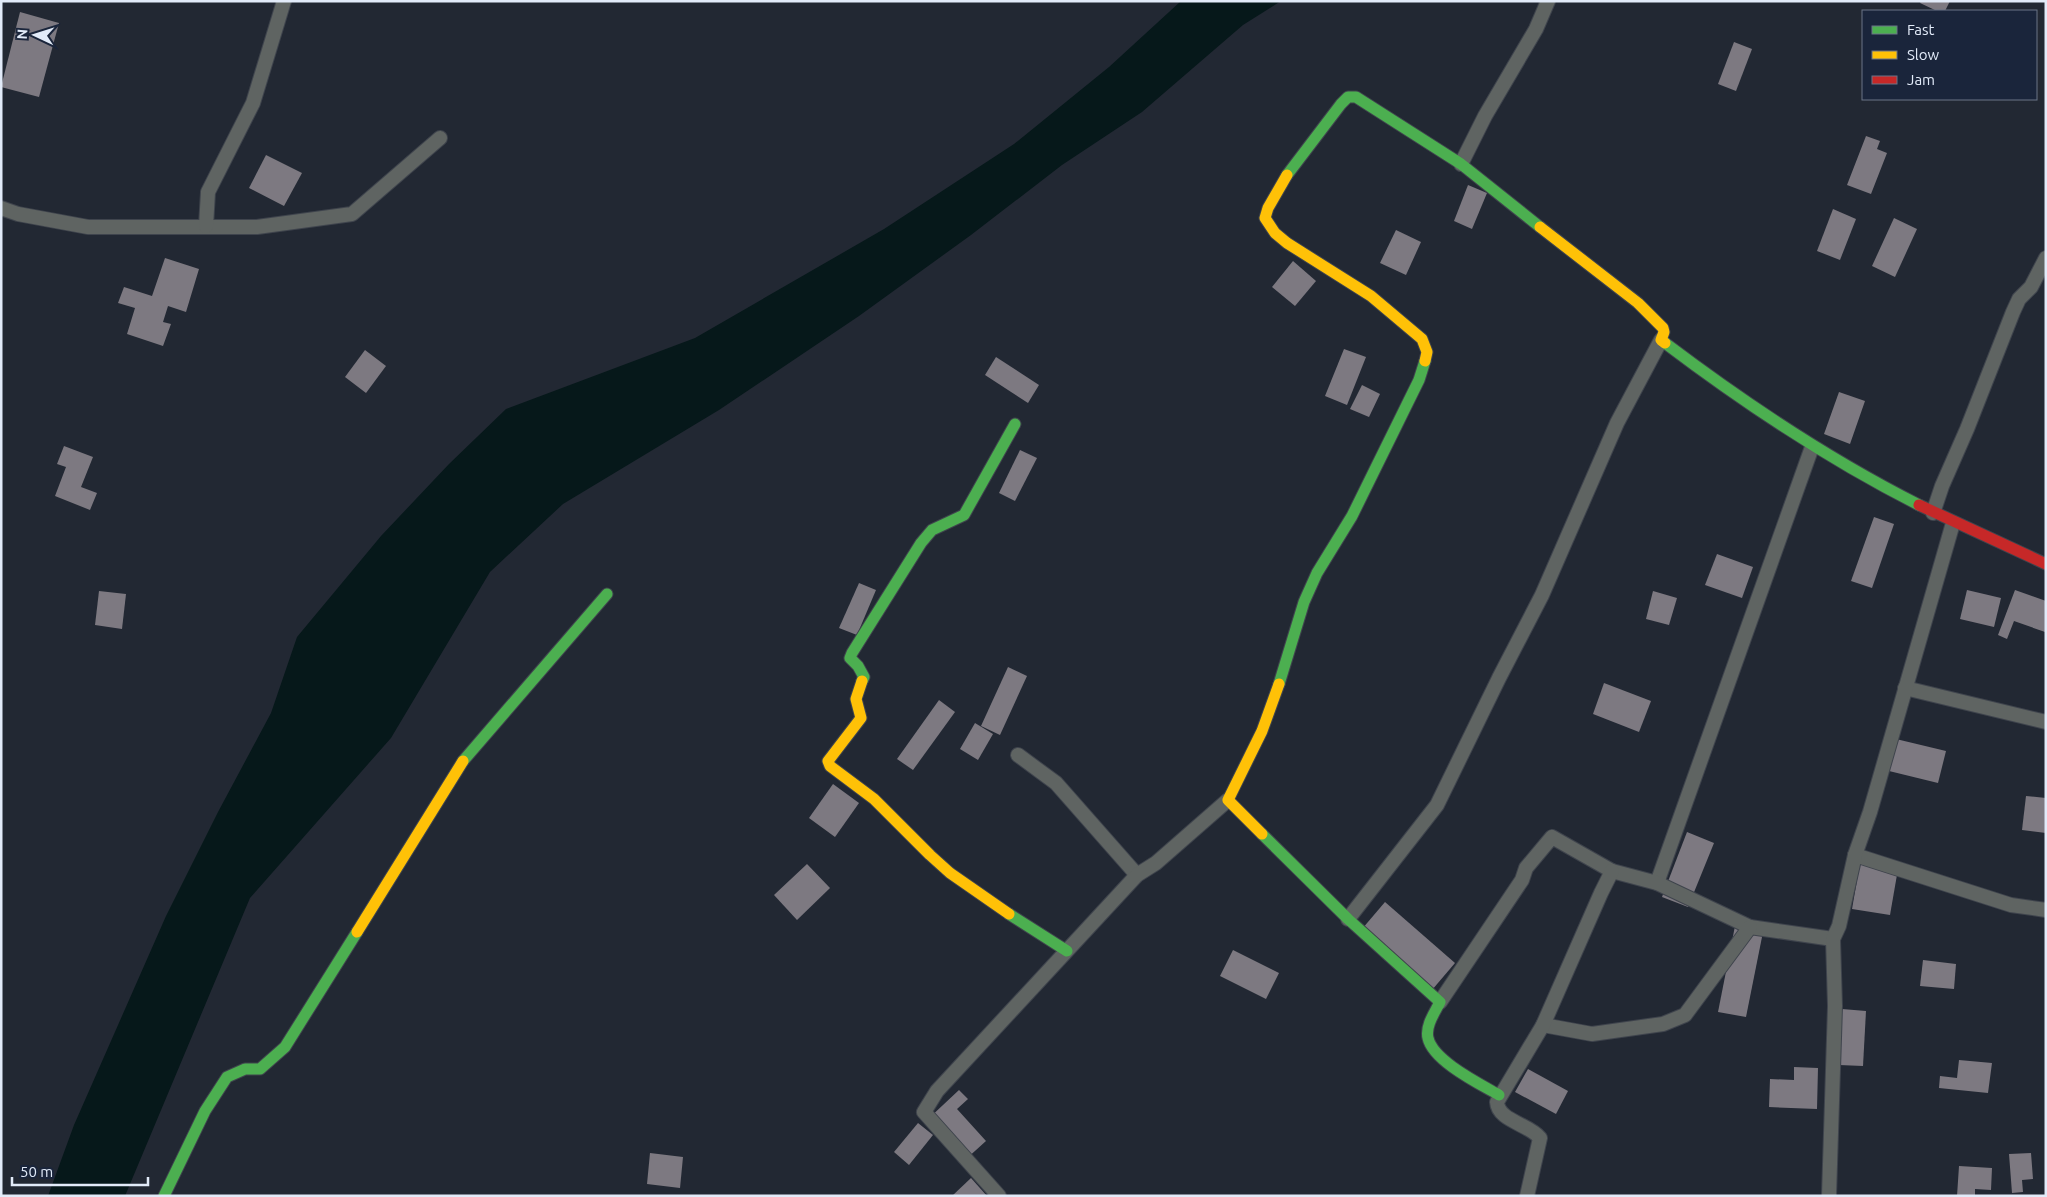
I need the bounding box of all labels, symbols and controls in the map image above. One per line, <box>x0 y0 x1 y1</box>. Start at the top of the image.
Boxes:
north arrow <box>10 10 60 60</box>
legend <box>1862 10 2037 100</box>
text: Fast <box>1907 21 1935 38</box>
text: N <box>14 28 30 40</box>
text: Slow <box>1907 46 1940 63</box>
text: Jam <box>1907 71 1935 88</box>
scale bar <box>12 1154 149 1186</box>
text: 50 m <box>20 1163 53 1180</box>

